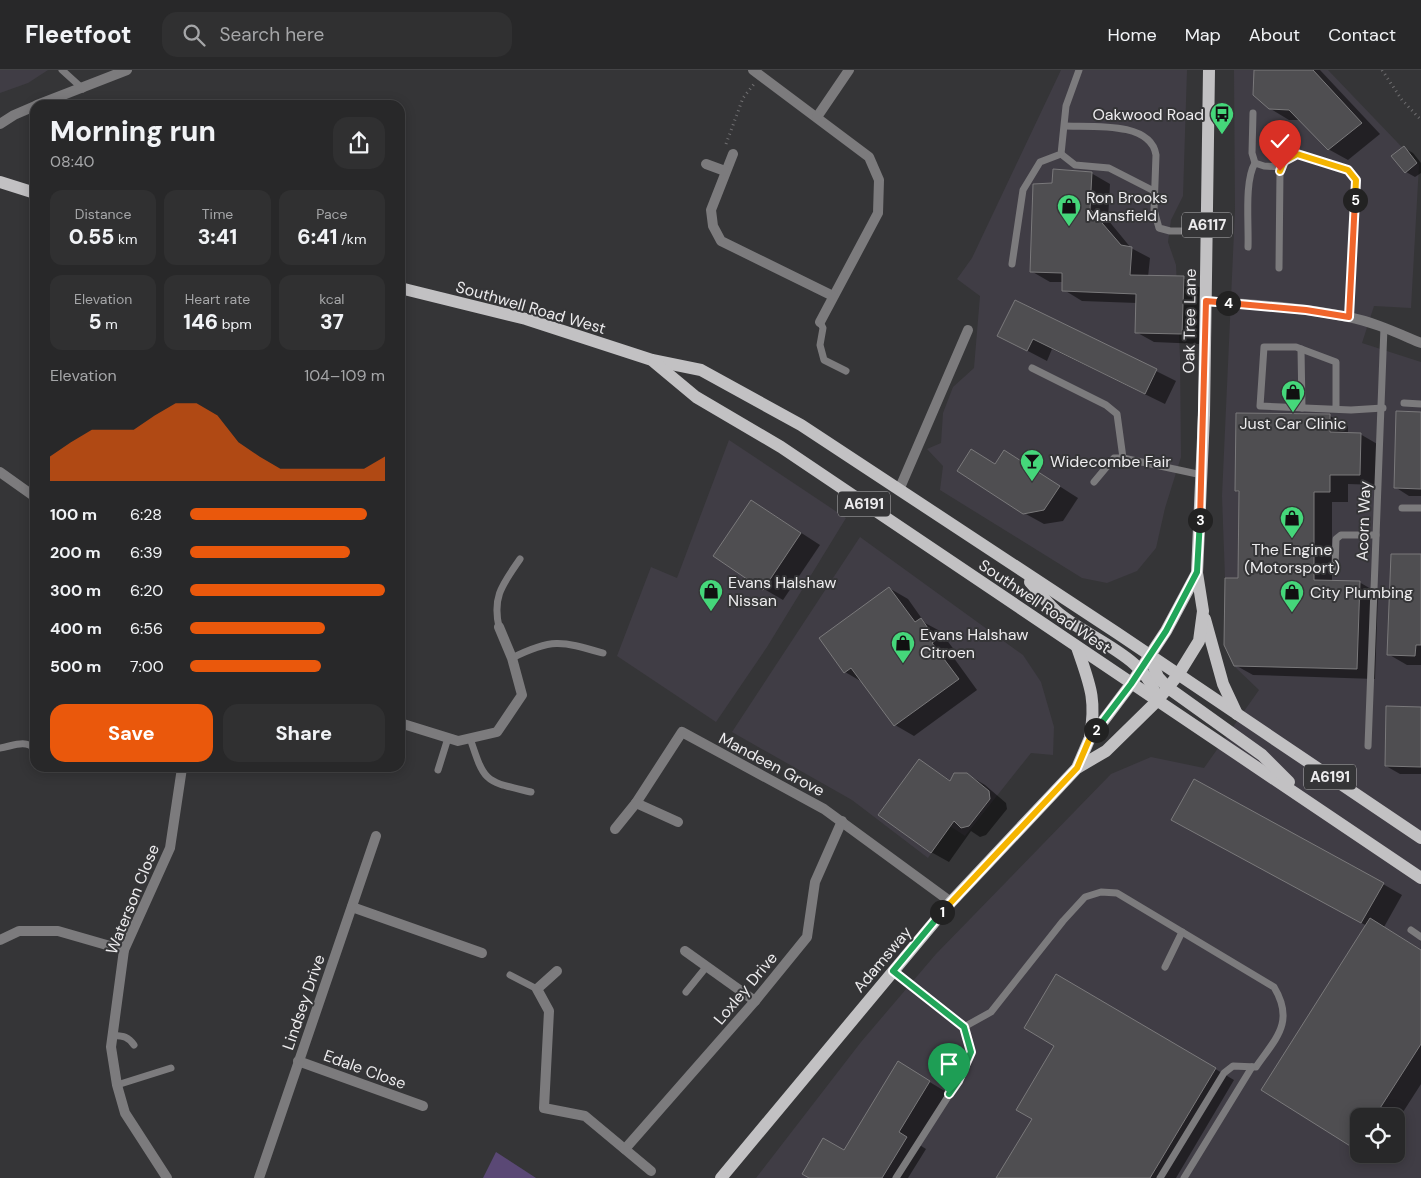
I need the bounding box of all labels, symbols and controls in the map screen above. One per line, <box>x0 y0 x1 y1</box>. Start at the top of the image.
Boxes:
search box <box>162 12 512 57</box>
text: Fleetfoot <box>25 19 132 50</box>
icon: search <box>180 21 208 49</box>
text: Search here <box>220 22 324 47</box>
text: Home <box>1107 23 1157 47</box>
text: Map <box>1185 23 1221 47</box>
text: About <box>1249 23 1300 47</box>
text: Contact <box>1328 23 1396 47</box>
bus stop icon: Oakwood Road <box>1209 101 1235 135</box>
place label: Oakwood Road <box>1092 104 1204 125</box>
text: Morning run <box>50 113 216 150</box>
button: share <box>333 117 385 169</box>
pin <box>1259 120 1301 171</box>
icon: check <box>1266 127 1294 155</box>
text: 08:40 <box>50 151 95 172</box>
place label: Ron Brooks Mansfield <box>1086 187 1168 226</box>
pin: 5 <box>1342 188 1368 212</box>
text: 5 <box>1351 191 1360 209</box>
shop icon: Ron Brooks Mansfield <box>1056 193 1082 227</box>
text: Distance <box>75 205 132 223</box>
text: Time <box>202 205 233 223</box>
text: Pace <box>316 205 348 223</box>
road number: A6117 <box>1182 212 1232 238</box>
text: 0.55 <box>69 223 114 251</box>
text: 3:41 <box>198 223 237 251</box>
text: 6:41 <box>297 223 338 251</box>
text: km <box>114 230 138 248</box>
text: /km <box>338 230 366 248</box>
street label: Oak Tree Lane <box>1178 268 1201 374</box>
street label: Southwell Road West <box>453 276 608 339</box>
text: Elevation <box>74 290 132 308</box>
text: Heart rate <box>185 290 250 308</box>
text: kcal <box>319 290 344 308</box>
pin: 4 <box>1216 290 1240 316</box>
text: 4 <box>1224 294 1233 312</box>
text: 5 <box>89 308 102 336</box>
text: 146 <box>183 308 218 336</box>
text: 37 <box>320 308 344 336</box>
text: m <box>102 315 118 333</box>
text: bpm <box>218 315 252 333</box>
text: Elevation <box>50 365 117 386</box>
text: 104–109 m <box>304 365 385 386</box>
shop icon: Just Car Clinic <box>1280 379 1306 413</box>
place label: Just Car Clinic <box>1240 413 1346 434</box>
bar icon: Widecombe Fair <box>1019 448 1045 482</box>
place label: Widecombe Fair <box>1050 451 1171 472</box>
street label: Acorn Way <box>1352 480 1375 561</box>
road number: A6191 <box>838 492 890 516</box>
text: 100 m <box>50 504 97 525</box>
text: 6:28 <box>130 504 162 525</box>
shop icon: The Engine (Motorsport) <box>1279 505 1305 539</box>
pin: 3 <box>1188 508 1212 532</box>
text: 3 <box>1196 511 1205 529</box>
place label: The Engine (Motorsport) <box>1244 539 1340 578</box>
text: 200 m <box>50 542 101 563</box>
text: 6:39 <box>130 542 162 563</box>
street label: Southwell Road West <box>975 554 1115 658</box>
place label: Evans Halshaw Nissan <box>728 572 836 611</box>
shop icon: Evans Halshaw Nissan <box>698 578 724 612</box>
shop icon: City Plumbing <box>1279 579 1305 613</box>
text: 300 m <box>50 580 101 601</box>
text: 6:20 <box>130 580 163 601</box>
place label: City Plumbing <box>1310 582 1413 603</box>
text: 400 m <box>50 618 102 639</box>
text: 6:56 <box>130 618 163 639</box>
place label: Evans Halshaw Citroen <box>920 624 1028 663</box>
shop icon: Evans Halshaw Citroen <box>890 630 916 664</box>
text: 500 m <box>50 656 101 677</box>
text: 7:00 <box>130 656 164 677</box>
button: Save <box>50 704 213 762</box>
button: Share <box>223 704 385 762</box>
pin: 2 <box>1084 718 1108 742</box>
text: 2 <box>1092 721 1101 739</box>
street label: Mandeen Grove <box>715 728 828 801</box>
road number: A6191 <box>1304 764 1356 790</box>
street label: Waterson Close <box>101 841 164 957</box>
pin: 1 <box>930 900 954 924</box>
text: 1 <box>940 903 945 921</box>
street label: Adamsway <box>849 922 916 997</box>
street label: Loxley Drive <box>709 948 782 1029</box>
street label: Lindsey Drive <box>277 952 330 1053</box>
pin <box>928 1043 970 1094</box>
street label: Edale Close <box>321 1045 409 1094</box>
icon: arrive <box>935 1050 963 1078</box>
map controls <box>1350 1108 1405 1163</box>
button: locate <box>1350 1108 1405 1163</box>

